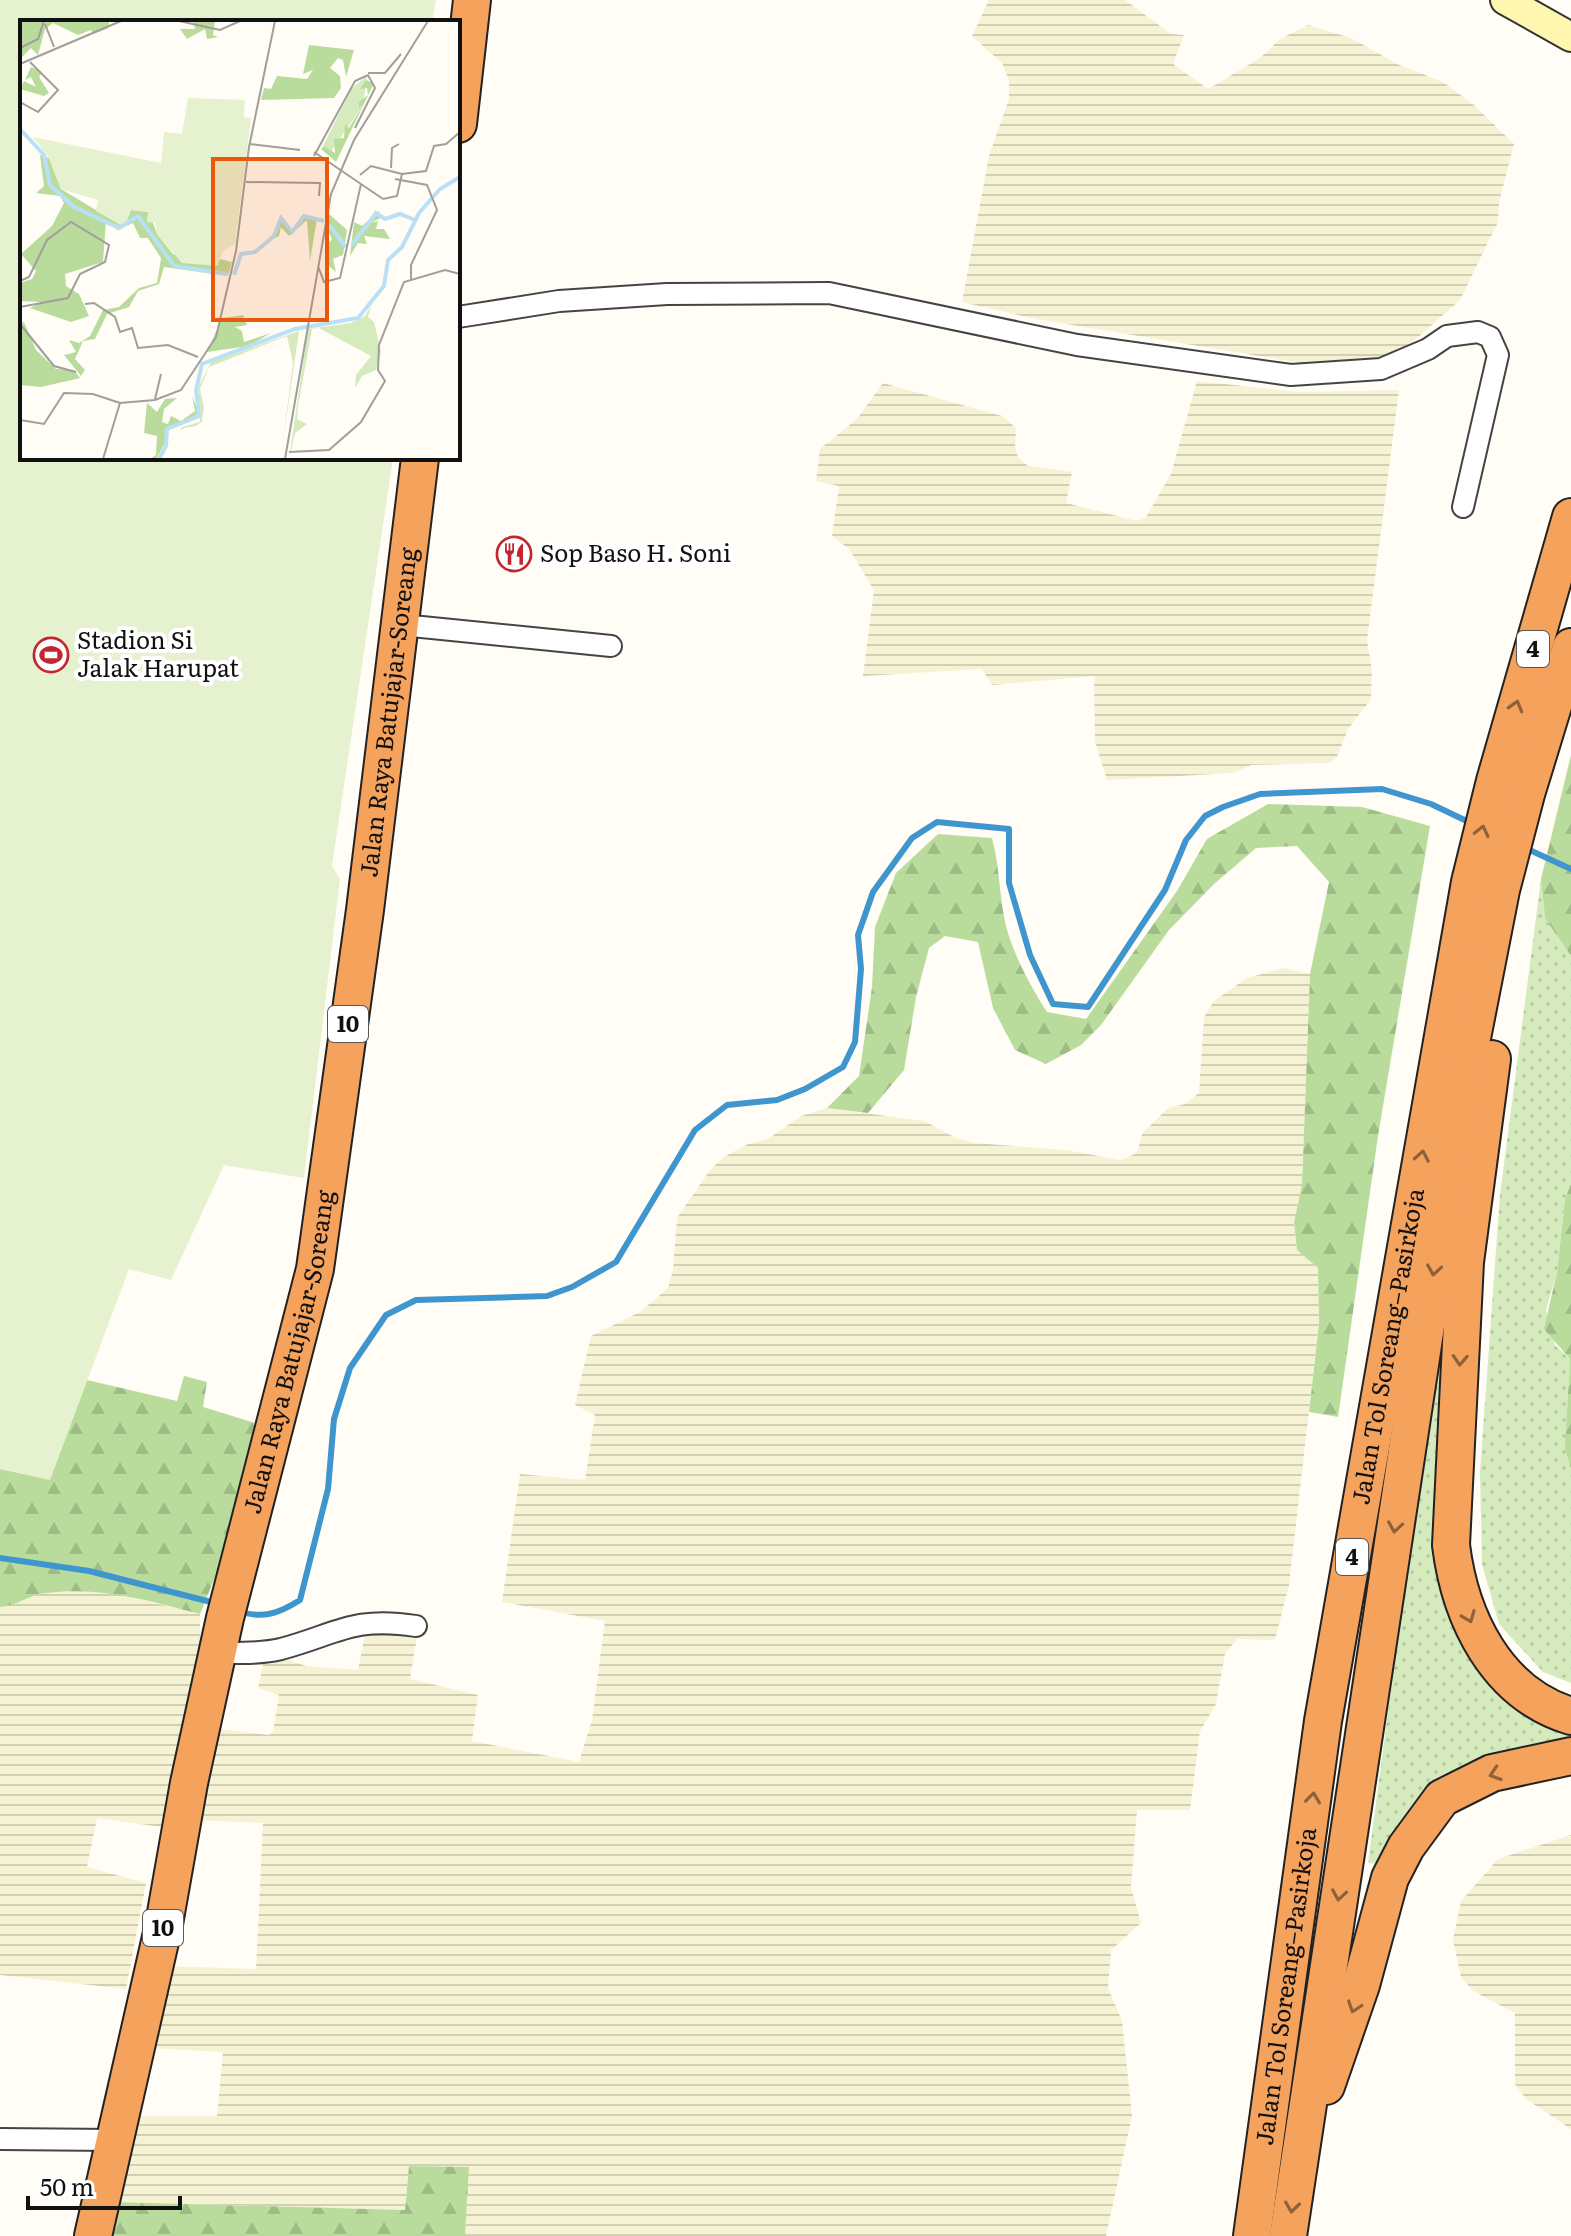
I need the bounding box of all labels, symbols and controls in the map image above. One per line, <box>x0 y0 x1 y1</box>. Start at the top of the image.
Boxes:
inset map <box>20 20 460 460</box>
place label: Sop Baso H. Soni <box>540 534 731 569</box>
restaurant icon: Sop Baso H. Soni <box>495 535 533 573</box>
street label: Jalan Raya Batujajar-Soreang <box>349 545 424 879</box>
place label: Stadion Si Jalak Harupat <box>77 621 239 684</box>
road number: 4 <box>1517 631 1549 667</box>
sports icon: Stadion Si Jalak Harupat <box>32 636 70 674</box>
one-way arrow <box>1507 699 1523 713</box>
one-way arrow <box>1473 825 1490 839</box>
road number: 10 <box>328 1006 368 1042</box>
one-way arrow <box>1413 1149 1430 1162</box>
street label: Jalan Tol Soreang–Pasirkoja <box>1341 1185 1431 1507</box>
street label: Jalan Raya Batujajar-Soreang <box>233 1187 341 1517</box>
one-way arrow <box>1427 1263 1444 1277</box>
one-way arrow <box>1452 1354 1469 1367</box>
one-way arrow <box>1387 1520 1404 1534</box>
road number: 4 <box>1336 1539 1368 1575</box>
one-way arrow <box>1459 1609 1476 1623</box>
one-way arrow <box>1489 1764 1503 1780</box>
one-way arrow <box>1304 1791 1321 1805</box>
street label: Jalan Tol Soreang–Pasirkoja <box>1245 1825 1323 2147</box>
one-way arrow <box>1331 1888 1348 1902</box>
road number: 10 <box>143 1910 183 1946</box>
one-way arrow <box>1347 1999 1364 2013</box>
scale bar <box>28 2160 180 2210</box>
text: 50 m <box>40 2168 94 2203</box>
one-way arrow <box>1284 2200 1301 2214</box>

